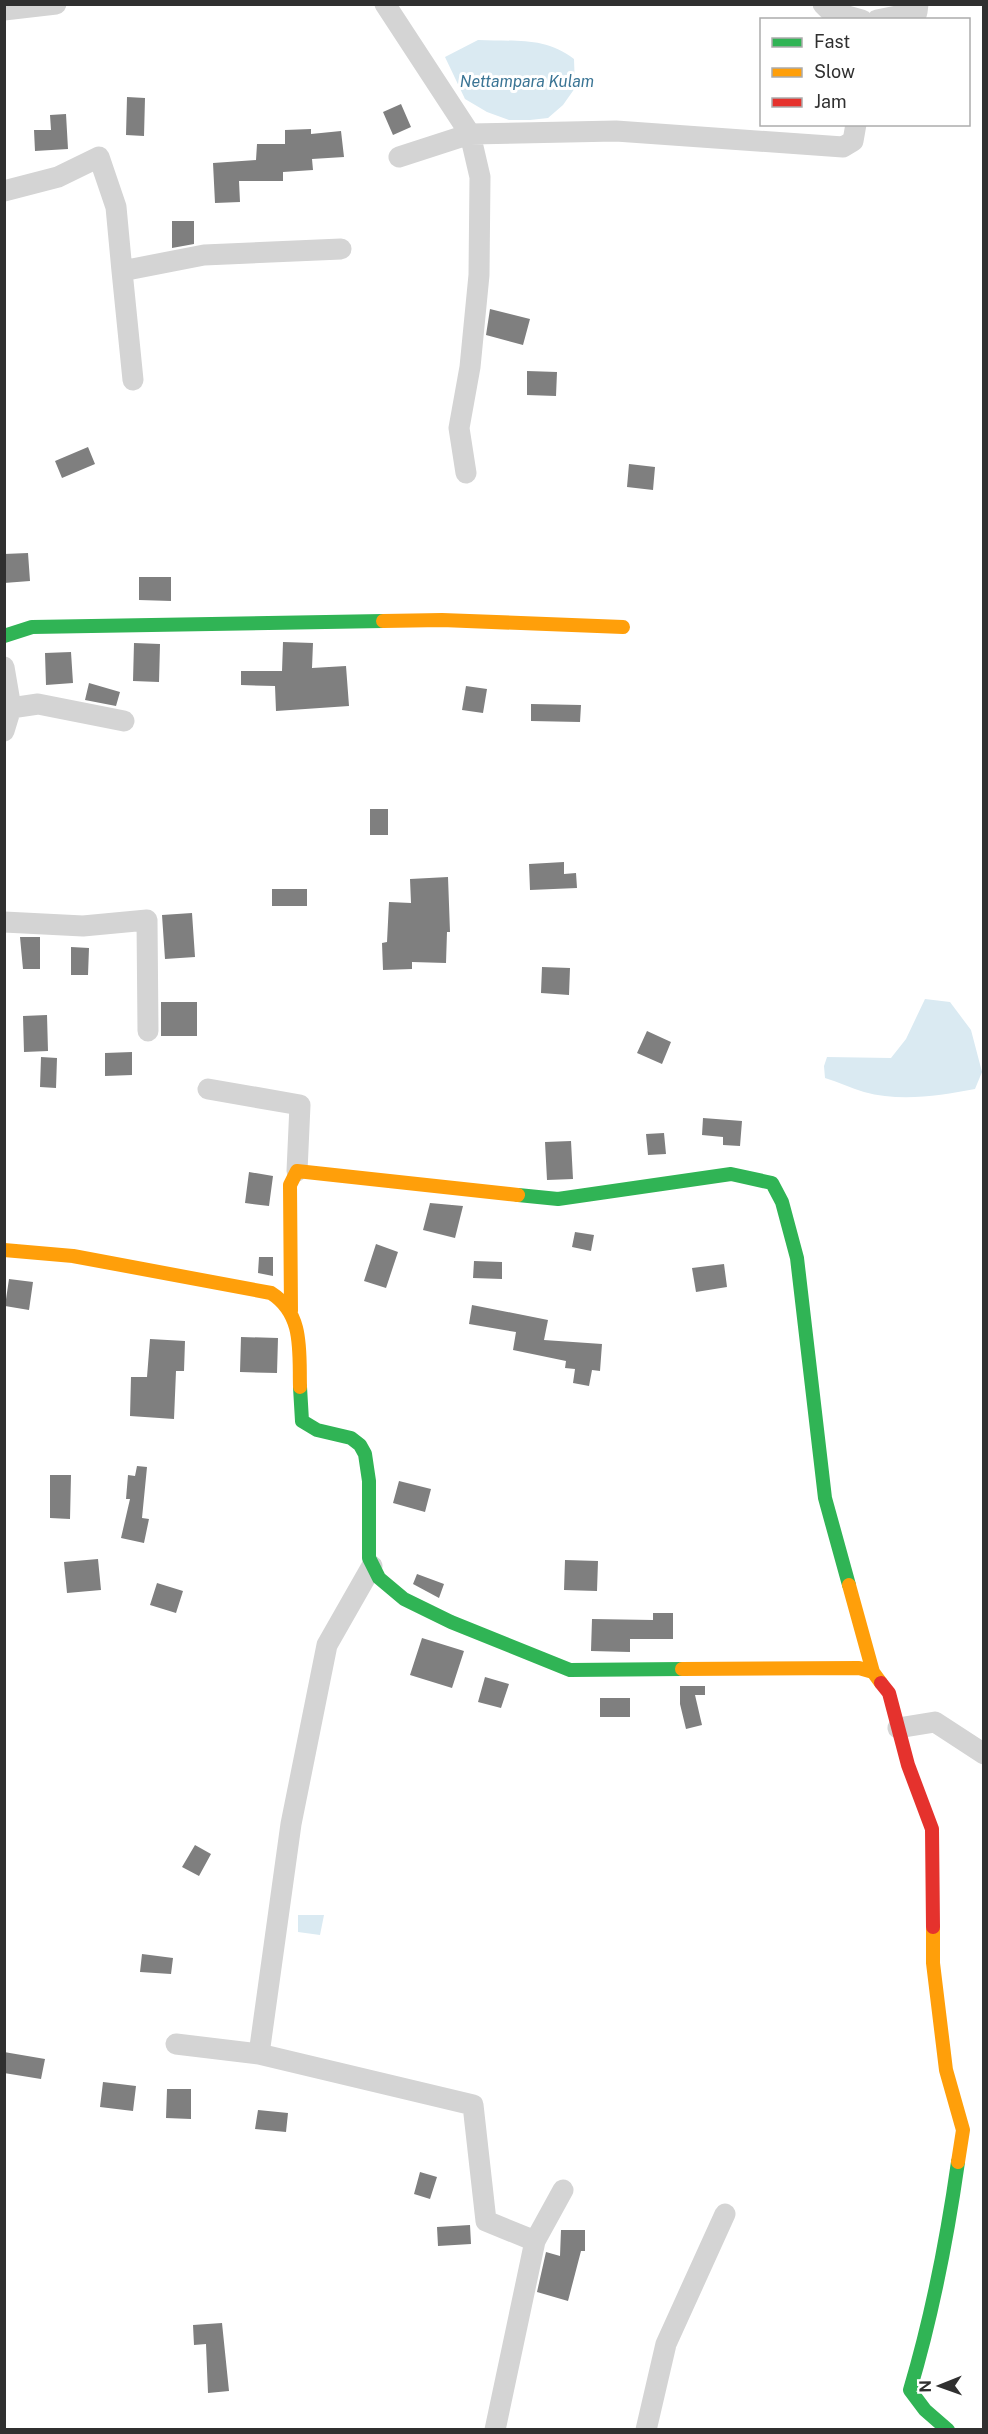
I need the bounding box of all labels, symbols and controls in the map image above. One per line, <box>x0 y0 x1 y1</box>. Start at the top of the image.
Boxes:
legend <box>760 18 970 126</box>
text: Fast <box>814 31 850 52</box>
text: Slow <box>814 61 855 82</box>
water label: Nettampara Kulam <box>460 72 594 91</box>
text: Jam <box>814 91 847 112</box>
north arrow <box>910 2356 970 2416</box>
text: N <box>916 2380 935 2393</box>

